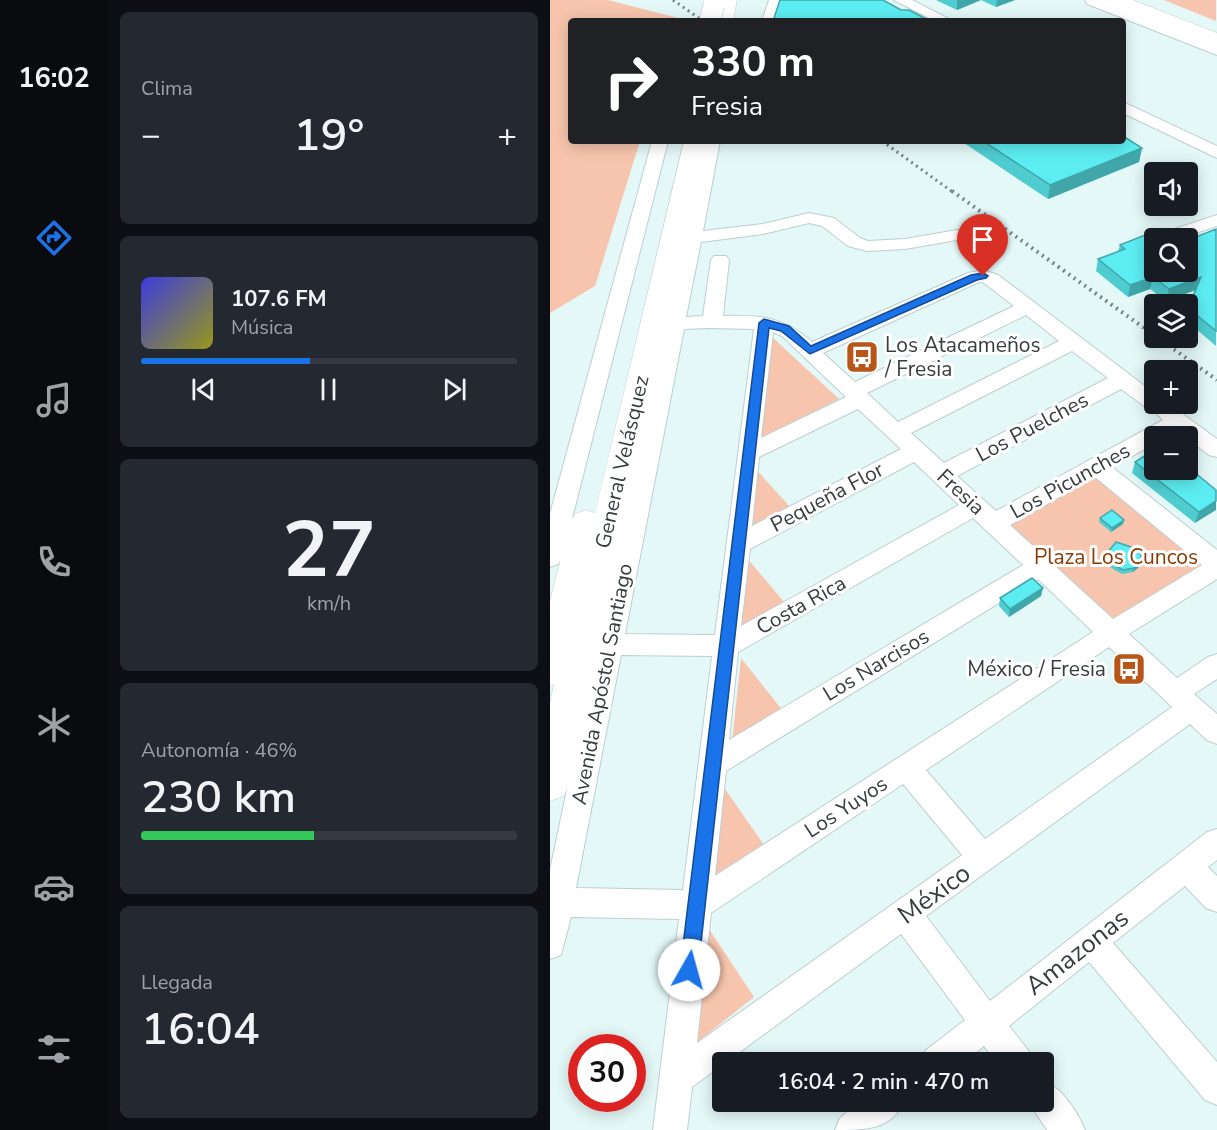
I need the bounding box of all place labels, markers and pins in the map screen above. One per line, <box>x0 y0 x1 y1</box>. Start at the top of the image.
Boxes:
pin <box>957 214 1008 276</box>
place label: Los Atacameños / Fresia <box>884 331 1041 383</box>
bus stop icon: Los Atacameños / Fresia <box>844 339 880 375</box>
bus stop icon: México / Fresia <box>1111 651 1147 687</box>
place label: México / Fresia <box>967 655 1106 683</box>

